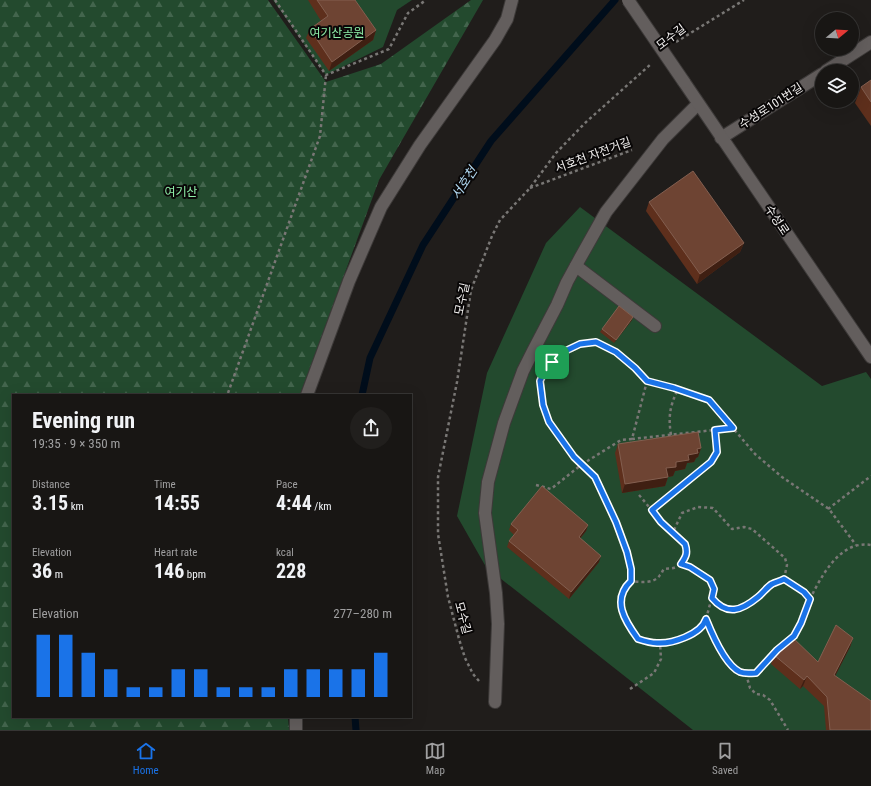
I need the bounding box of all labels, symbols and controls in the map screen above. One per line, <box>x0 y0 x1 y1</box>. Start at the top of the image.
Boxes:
north arrow <box>815 12 859 56</box>
map controls <box>815 12 859 108</box>
street label: 모수길 <box>654 21 688 53</box>
park label: 여기산공원 <box>309 26 365 40</box>
button: layers <box>815 64 859 108</box>
street label: 수성로101번길 <box>737 80 805 132</box>
street label: 서호천 자전거길 <box>553 135 633 175</box>
water label: 서호천 <box>448 163 481 202</box>
park label: 여기산 <box>164 185 198 199</box>
street label: 수성로 <box>762 202 792 238</box>
street label: 모수길 <box>452 281 472 317</box>
pin <box>535 345 569 379</box>
icon: arrive <box>541 351 563 373</box>
button: share <box>350 407 392 449</box>
text: Evening run <box>32 408 135 433</box>
text: 19:35 · 9 × 350 m <box>32 436 120 451</box>
text: Distance <box>32 478 70 491</box>
text: Time <box>154 478 176 491</box>
text: Pace <box>276 478 298 491</box>
text: 3.15 <box>32 491 68 515</box>
text: 14:55 <box>154 491 200 515</box>
text: 4:44 <box>276 491 312 515</box>
text: km <box>68 500 84 513</box>
text: /km <box>312 500 332 513</box>
text: Elevation <box>32 546 72 559</box>
text: Heart rate <box>154 546 197 559</box>
text: kcal <box>276 546 294 559</box>
text: 36 <box>32 559 52 583</box>
text: 146 <box>154 559 184 583</box>
text: 228 <box>276 559 306 583</box>
text: m <box>52 568 63 581</box>
text: bpm <box>184 568 206 581</box>
street label: 모수길 <box>452 600 474 636</box>
text: Elevation <box>32 606 79 621</box>
text: 277–280 m <box>333 606 392 621</box>
tab: Home <box>133 740 159 777</box>
tab: Map <box>424 740 446 777</box>
tab: Saved <box>712 740 738 777</box>

